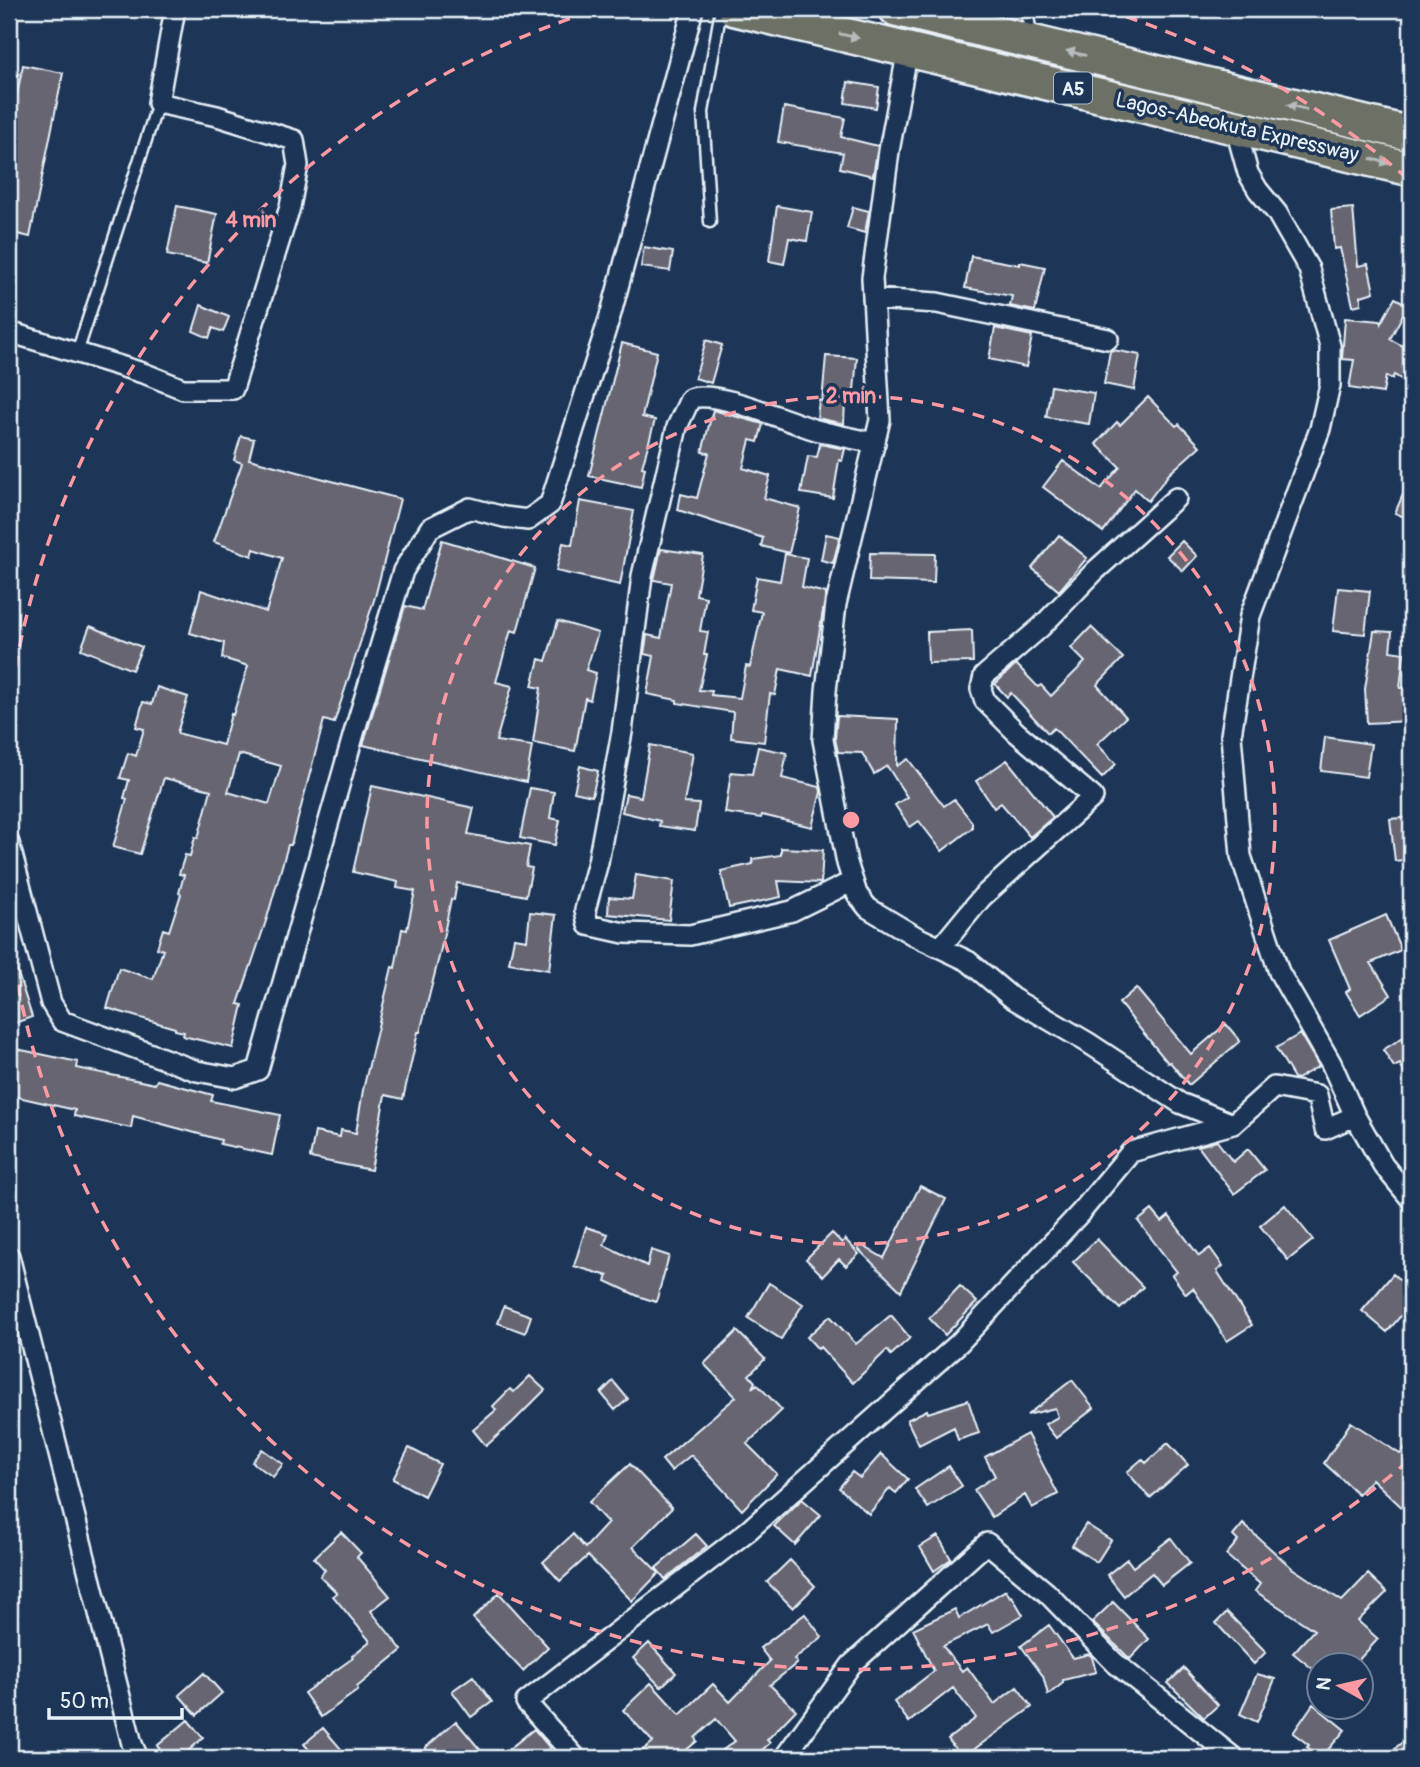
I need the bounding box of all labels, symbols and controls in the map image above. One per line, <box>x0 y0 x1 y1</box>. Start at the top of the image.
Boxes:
one-way arrow <box>838 30 860 41</box>
one-way arrow <box>1065 47 1087 58</box>
road number: A5 <box>1054 72 1092 104</box>
street label: Lagos-Abeokuta Expressway <box>1113 86 1361 169</box>
one-way arrow <box>1286 101 1308 112</box>
one-way arrow <box>1369 156 1391 167</box>
text: 4 min <box>226 207 277 234</box>
text: 2 min <box>826 383 876 410</box>
centre of rings <box>839 808 863 832</box>
north arrow <box>1304 1652 1374 1722</box>
scale bar <box>49 1676 182 1720</box>
text: N <box>1311 1676 1337 1692</box>
text: 50 m <box>60 1688 109 1715</box>

